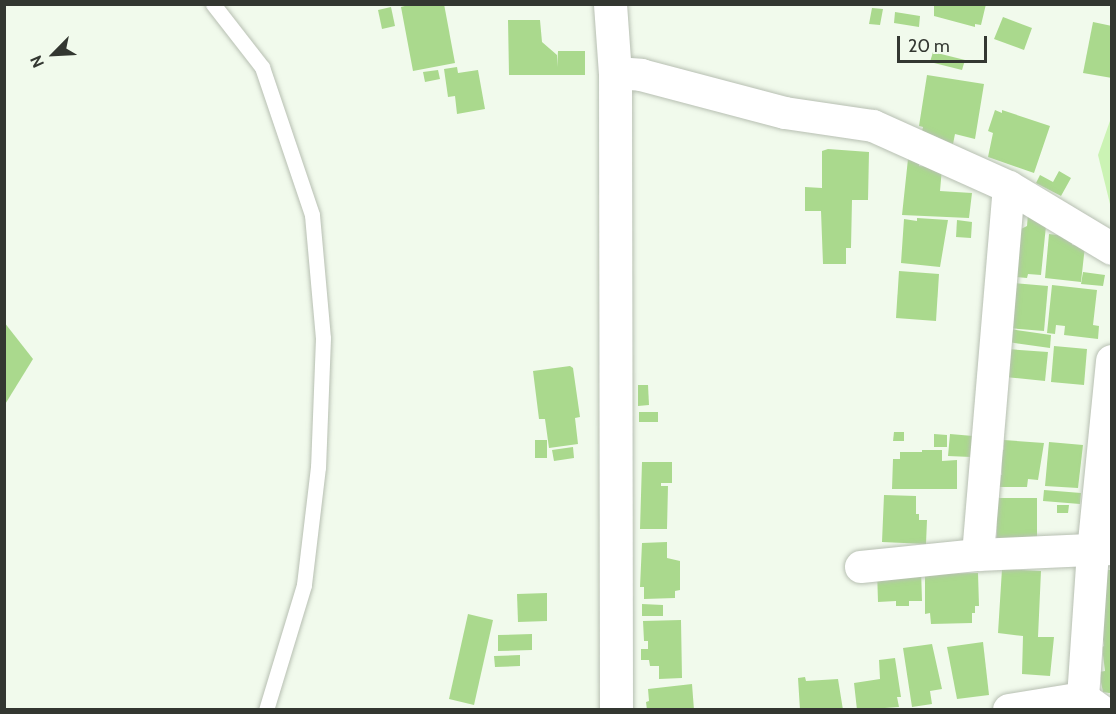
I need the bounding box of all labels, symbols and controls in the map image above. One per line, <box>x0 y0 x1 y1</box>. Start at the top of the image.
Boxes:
north arrow <box>24 24 84 84</box>
scale bar <box>900 24 990 62</box>
text: 20 m <box>908 35 950 57</box>
text: N <box>26 52 48 71</box>

